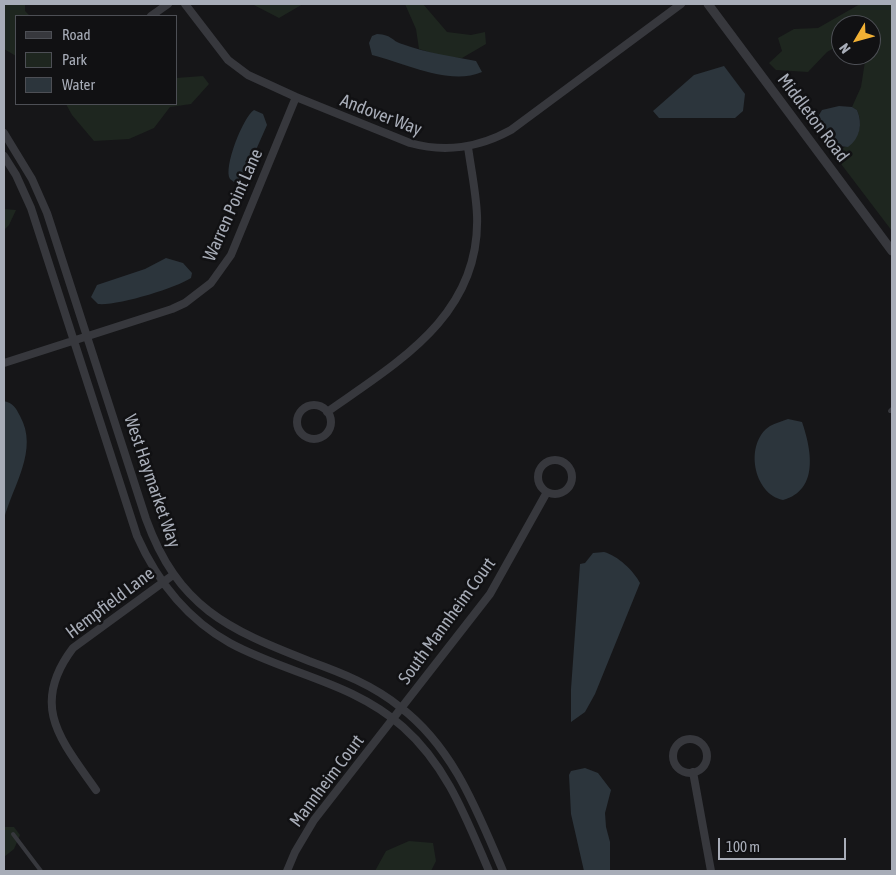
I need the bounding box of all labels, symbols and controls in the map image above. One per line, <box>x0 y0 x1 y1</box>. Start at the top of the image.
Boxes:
legend <box>15 15 178 105</box>
north arrow <box>831 15 881 65</box>
text: Road <box>62 26 91 43</box>
text: N <box>836 40 854 57</box>
text: Park <box>62 51 87 68</box>
street label: Middleton Road <box>773 70 853 166</box>
text: Water <box>62 76 95 93</box>
street label: Andover Way <box>337 90 425 140</box>
street label: Warren Point Lane <box>199 145 267 265</box>
street label: West Haymarket Way <box>119 412 185 550</box>
street label: South Mannheim Court <box>394 554 500 688</box>
street label: Hempfield Lane <box>61 563 159 643</box>
street label: Mannheim Court <box>285 731 369 831</box>
scale bar <box>721 828 848 860</box>
text: 100 m <box>726 838 760 855</box>

